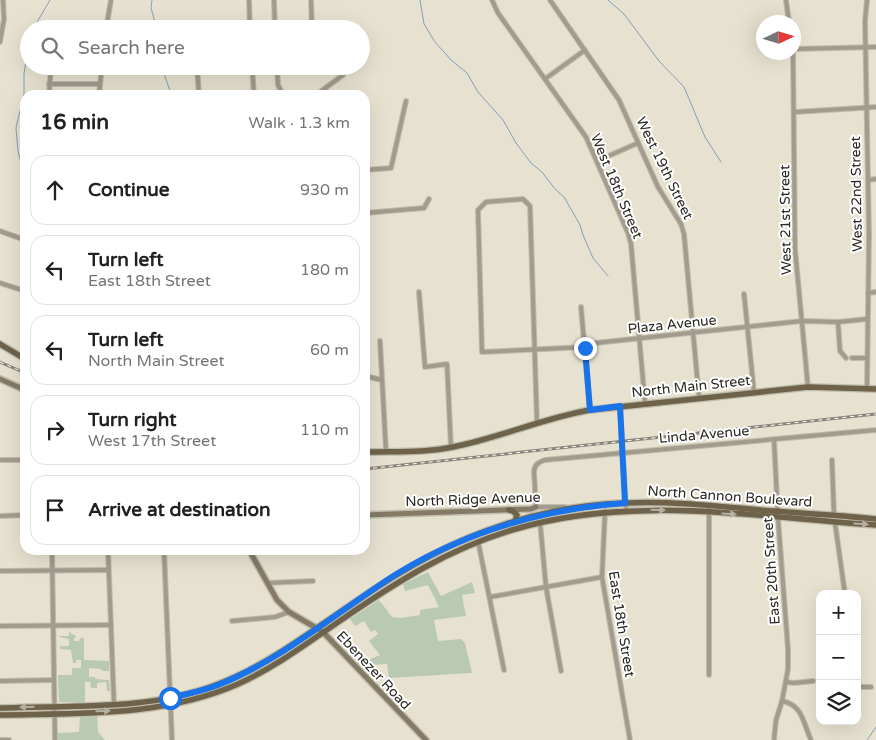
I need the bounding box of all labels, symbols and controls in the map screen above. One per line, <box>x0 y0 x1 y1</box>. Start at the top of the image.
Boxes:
north arrow <box>756 15 801 60</box>
search box <box>20 20 370 75</box>
icon: search <box>38 34 66 62</box>
text: Search here <box>78 37 185 59</box>
text: 16 min <box>40 110 109 135</box>
text: Walk · 1.3 km <box>248 113 350 133</box>
street label: West 19th Street <box>632 114 697 223</box>
street label: West 18th Street <box>587 131 647 242</box>
street label: West 22nd Street <box>847 135 866 252</box>
street label: West 21st Street <box>776 164 795 275</box>
icon: ahead <box>41 176 69 204</box>
text: Continue <box>88 179 170 201</box>
text: 930 m <box>300 180 349 200</box>
text: Turn left <box>88 249 164 271</box>
icon: left <box>41 256 69 284</box>
text: 180 m <box>300 260 349 280</box>
text: East 18th Street <box>88 271 211 291</box>
street label: Plaza Avenue <box>627 311 717 338</box>
text: Turn left <box>88 329 164 351</box>
icon: left <box>41 336 69 364</box>
route end <box>574 337 597 360</box>
text: 60 m <box>310 340 349 360</box>
text: North Main Street <box>88 351 225 371</box>
street label: North Main Street <box>631 372 752 401</box>
text: Turn right <box>88 409 176 431</box>
icon: right <box>41 416 69 444</box>
text: 110 m <box>300 420 349 440</box>
street label: Linda Avenue <box>658 422 750 447</box>
text: West 17th Street <box>88 431 216 451</box>
street label: North Cannon Boulevard <box>647 482 813 511</box>
street label: North Ridge Avenue <box>405 489 541 510</box>
icon: arrive <box>41 496 69 524</box>
text: Arrive at destination <box>88 499 271 521</box>
one-way arrow <box>650 506 666 514</box>
one-way arrow <box>721 510 737 518</box>
street label: East 20th Street <box>759 516 784 625</box>
one-way arrow <box>853 521 869 529</box>
street label: East 18th Street <box>605 570 638 679</box>
map controls <box>816 590 861 725</box>
button: + <box>816 590 861 635</box>
street label: Ebenezer Road <box>333 628 414 713</box>
button: − <box>816 635 861 680</box>
button: layers <box>816 680 861 725</box>
route start <box>159 687 182 710</box>
one-way arrow <box>19 703 35 711</box>
one-way arrow <box>95 707 111 715</box>

